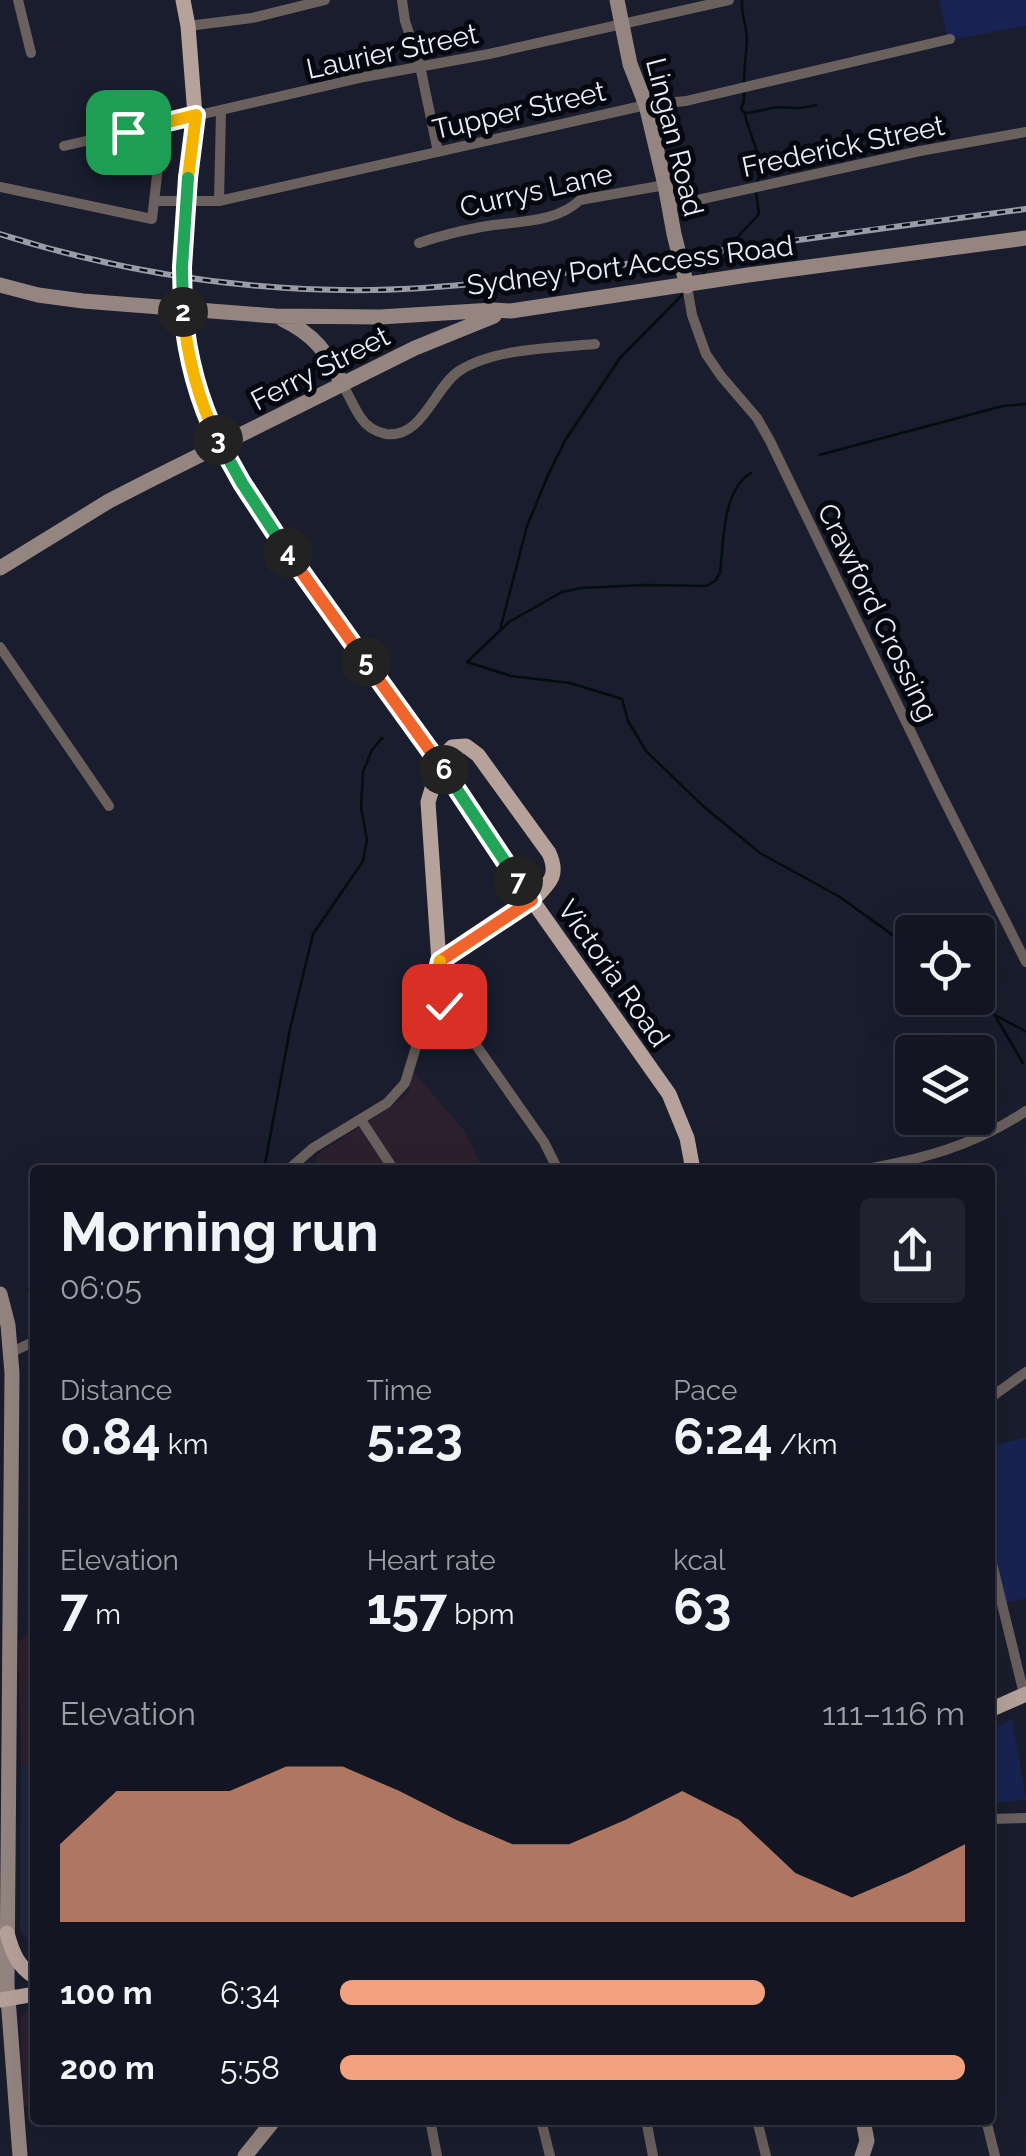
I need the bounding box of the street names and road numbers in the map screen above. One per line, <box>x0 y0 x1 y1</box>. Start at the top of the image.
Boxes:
street label: Laurier Street <box>303 17 481 86</box>
street label: Lingan Road <box>639 55 710 220</box>
street label: Tupper Street <box>430 74 609 146</box>
street label: Frederick Street <box>739 109 948 184</box>
street label: Currys Lane <box>457 157 615 224</box>
street label: Sydney Port Access Road <box>465 229 795 302</box>
street label: Ferry Street <box>246 319 395 417</box>
street label: Crawford Crossing <box>811 498 945 726</box>
street label: Victoria Road <box>551 893 676 1053</box>

